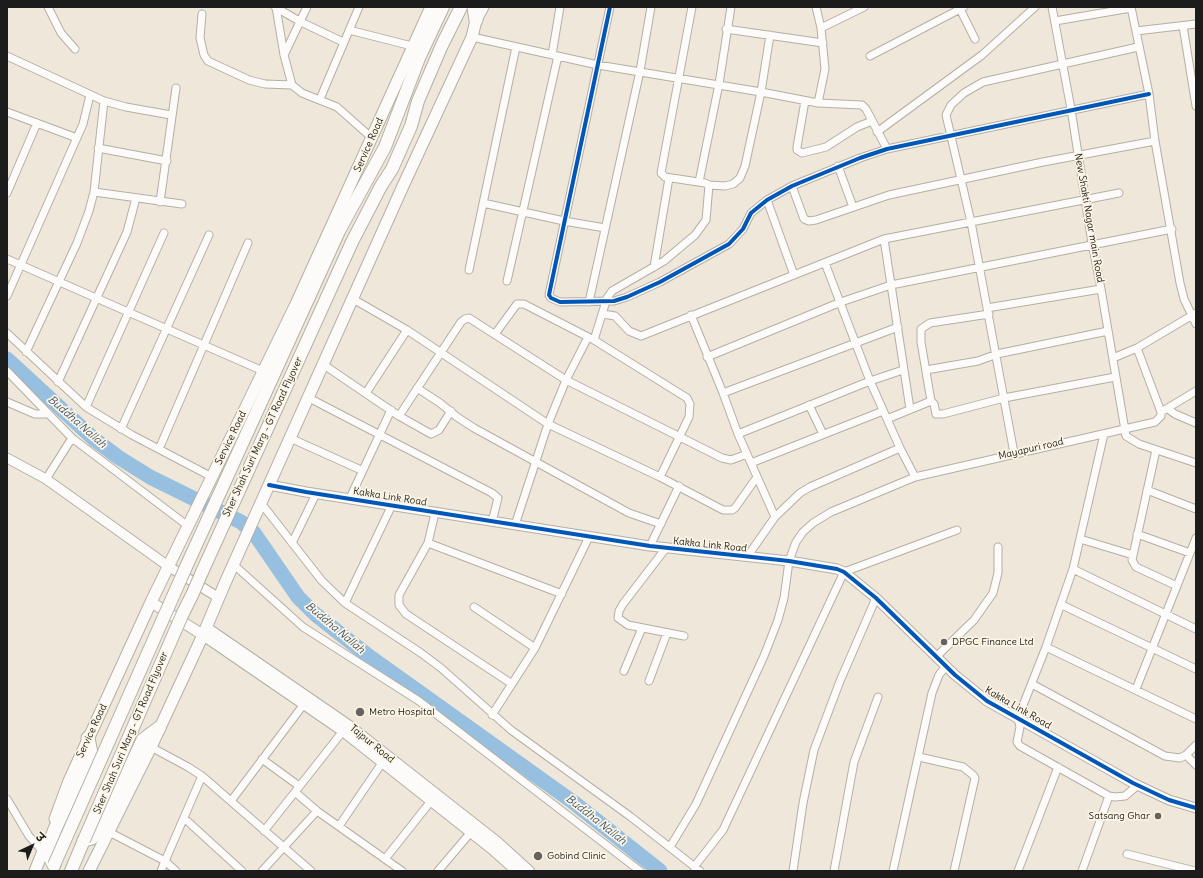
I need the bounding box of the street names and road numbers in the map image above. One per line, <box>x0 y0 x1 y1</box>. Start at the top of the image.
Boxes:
street label: Service Road <box>352 116 386 174</box>
street label: New Shakti Nagar main Road <box>1072 152 1106 284</box>
street label: Sher Shah Suri Marg - GT Road Flyover <box>221 355 305 519</box>
street label: Service Road <box>213 409 249 467</box>
street label: Mayapuri road <box>997 436 1065 462</box>
street label: Kakka Link Road <box>352 485 428 509</box>
street label: Kakka Link Road <box>672 535 748 555</box>
street label: Sher Shah Suri Marg - GT Road Flyover <box>91 650 171 816</box>
street label: Kakka Link Road <box>983 684 1053 732</box>
street label: Service Road <box>74 702 110 760</box>
street label: Tajpur Road <box>347 722 397 766</box>

